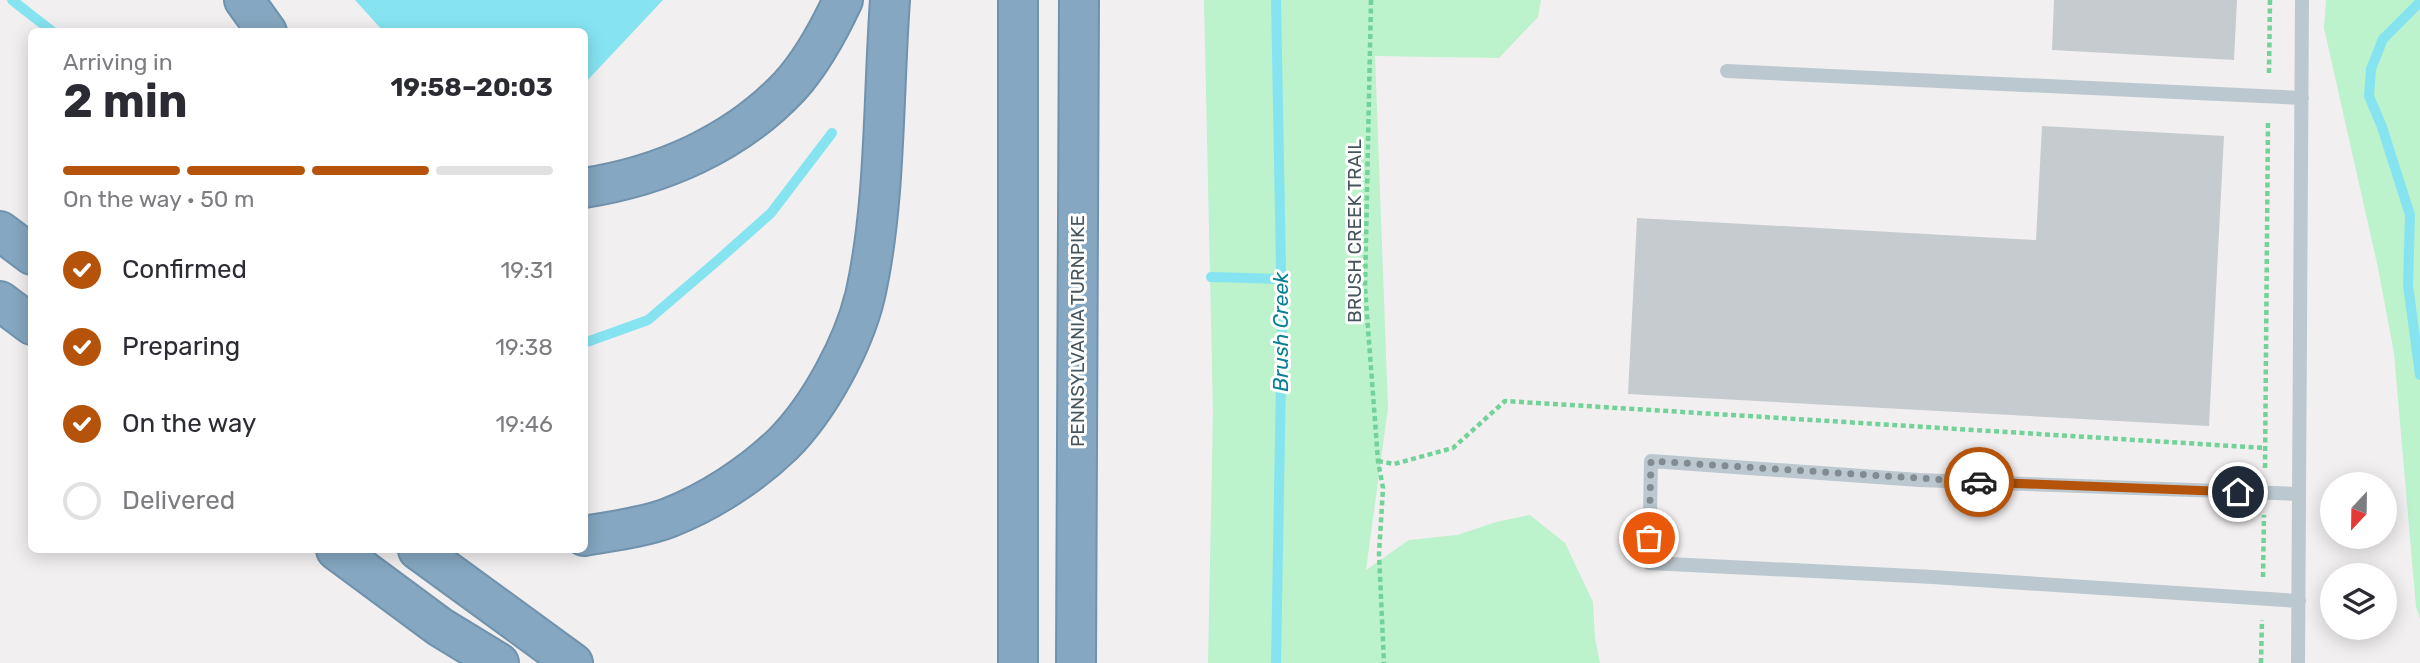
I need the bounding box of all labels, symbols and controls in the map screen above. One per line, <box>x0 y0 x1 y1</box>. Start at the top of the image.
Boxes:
text: Arriving in <box>63 48 173 76</box>
text: 19:58–20:03 <box>390 72 553 103</box>
text: 2 min <box>63 74 188 129</box>
street label: BRUSH CREEK TRAIL <box>1343 139 1366 323</box>
text: On the way · 50 m <box>63 185 254 213</box>
street label: PENNSYLVANIA TURNPIKE <box>1066 215 1089 447</box>
icon: check <box>63 251 101 289</box>
text: Confirmed <box>122 254 247 285</box>
text: 19:31 <box>500 256 553 284</box>
water label: Brush Creek <box>1268 271 1293 392</box>
icon: check <box>63 328 101 366</box>
text: Preparing <box>122 331 240 362</box>
text: 19:38 <box>495 333 553 361</box>
icon: check <box>63 405 101 443</box>
text: On the way <box>122 408 256 439</box>
text: 19:46 <box>495 410 553 438</box>
courier <box>1944 447 2014 517</box>
pin <box>2208 462 2268 522</box>
icon: car <box>1960 463 1998 501</box>
north arrow <box>2320 472 2398 550</box>
map controls <box>2320 472 2397 640</box>
icon: home <box>2219 473 2257 511</box>
text: Delivered <box>122 485 235 516</box>
pin <box>1619 508 1679 568</box>
icon: bag <box>1630 519 1668 557</box>
button: layers <box>2320 563 2397 640</box>

